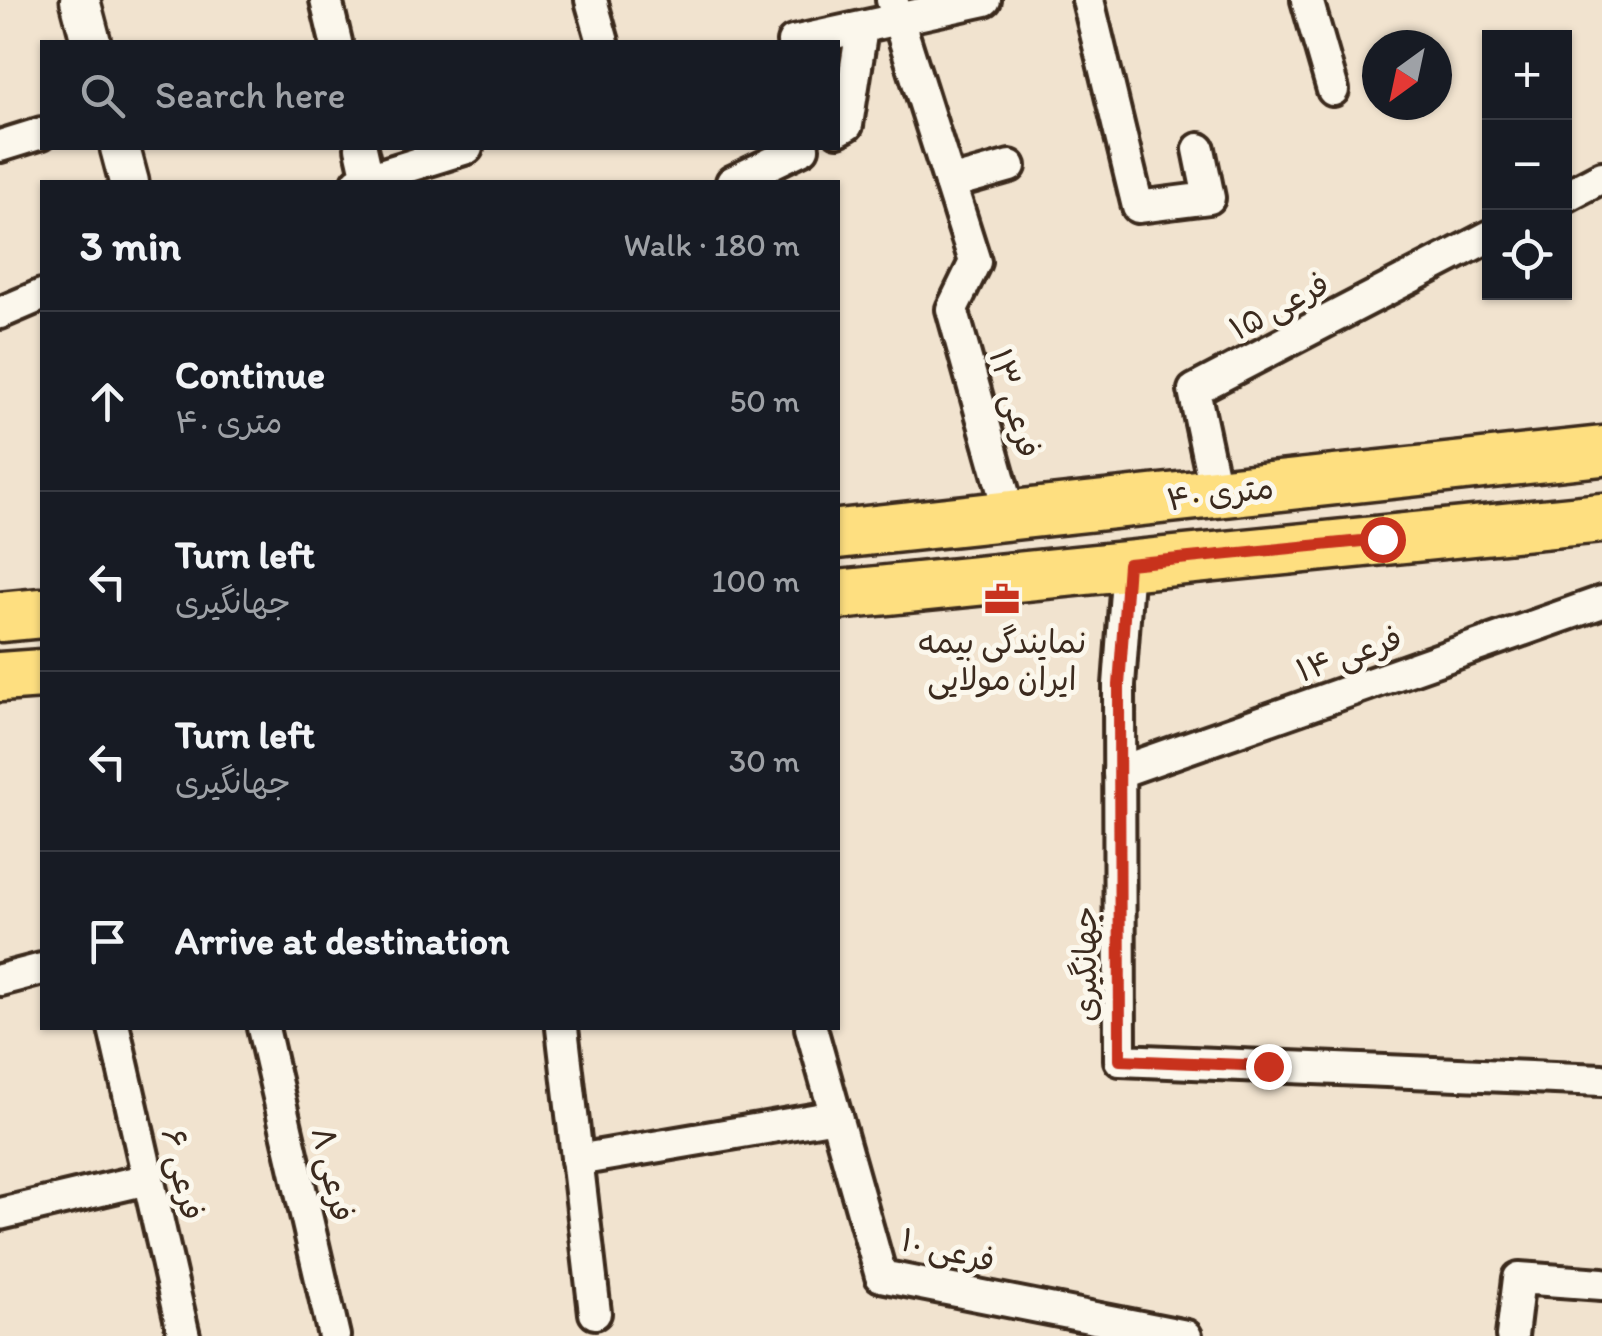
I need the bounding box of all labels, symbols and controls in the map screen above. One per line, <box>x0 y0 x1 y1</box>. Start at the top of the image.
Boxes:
north arrow <box>1362 30 1452 120</box>
map controls <box>1482 30 1572 300</box>
button: + <box>1482 30 1572 120</box>
search box <box>40 40 840 150</box>
icon: search <box>75 68 130 123</box>
text: Search here <box>155 72 346 118</box>
button: − <box>1482 120 1572 210</box>
button: locate <box>1482 210 1572 300</box>
text: 3 min <box>80 220 181 271</box>
text: Walk · 180 m <box>623 226 800 264</box>
street label: فرعی ۱۵ <box>1223 264 1336 350</box>
street label: فرعی ۱۳ <box>980 344 1049 462</box>
text: Continue <box>175 352 325 398</box>
icon: ahead <box>80 374 135 429</box>
text: 50 m <box>729 382 800 420</box>
text: ۴۰ متری <box>175 403 282 441</box>
street label: ۴۰ متری <box>1164 468 1276 518</box>
route start <box>1360 517 1406 563</box>
text: Turn left <box>175 532 315 578</box>
icon: left <box>80 554 135 609</box>
text: 100 m <box>712 562 800 600</box>
office icon: نمایندگی بیمه ایران مولایی <box>983 580 1021 618</box>
text: جهانگیری <box>175 583 291 621</box>
street label: فرعی ۱۴ <box>1291 618 1407 692</box>
place label: نمایندگی بیمه ایران مولایی <box>918 623 1086 700</box>
text: Turn left <box>175 712 315 758</box>
icon: left <box>80 734 135 789</box>
text: 30 m <box>729 742 800 780</box>
text: جهانگیری <box>175 763 291 801</box>
street label: جهانگیری <box>1066 906 1104 1022</box>
icon: arrive <box>80 914 135 969</box>
text: Arrive at destination <box>175 918 510 964</box>
route end <box>1246 1044 1292 1090</box>
street label: فرعی ۸ <box>302 1123 362 1225</box>
street label: فرعی ۶ <box>152 1125 212 1224</box>
street label: فرعی ۱۰ <box>897 1220 999 1282</box>

